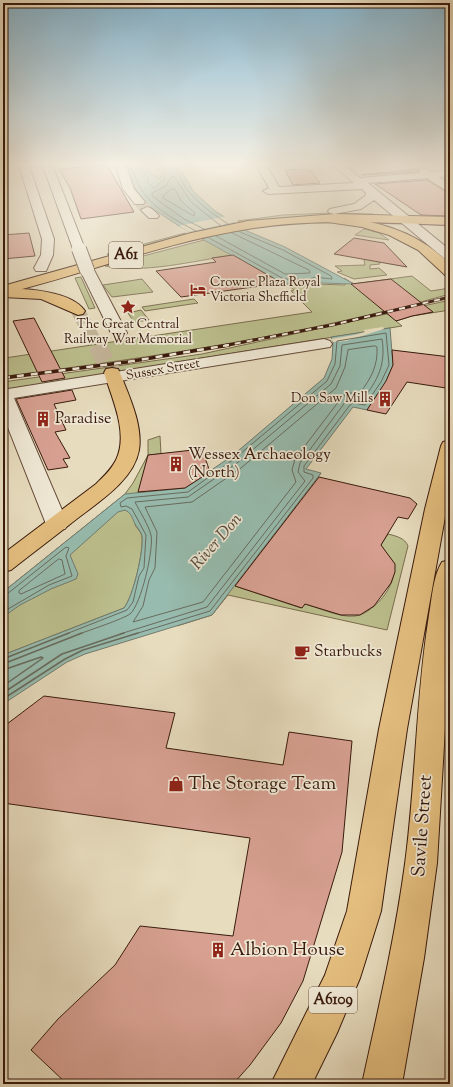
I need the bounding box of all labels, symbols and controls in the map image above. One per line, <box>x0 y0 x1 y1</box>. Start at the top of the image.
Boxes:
road number: A61 <box>109 242 143 268</box>
place label: Crowne Plaza Royal Victoria Sheffield <box>210 274 321 307</box>
hotel icon: Crowne Plaza Royal Victoria Sheffield <box>189 281 207 299</box>
place icon: The Great Central Railway War Memorial <box>119 298 137 316</box>
place label: The Great Central Railway War Memorial <box>64 316 192 349</box>
street label: Sussex Street <box>125 355 202 385</box>
place label: Don Saw Mills <box>291 390 373 408</box>
building icon: Don Saw Mills <box>376 390 394 408</box>
place label: Paradise <box>55 408 111 431</box>
building icon: Paradise <box>34 410 52 428</box>
place label: Wessex Archaeology (North) <box>188 444 331 485</box>
building icon: Wessex Archaeology (North) <box>167 455 185 473</box>
water label: River Don <box>186 509 248 575</box>
place label: Starbucks <box>314 641 382 664</box>
cafe icon: Starbucks <box>293 643 311 661</box>
place label: The Storage Team <box>188 771 336 798</box>
street label: Savile Street <box>406 774 440 878</box>
shop icon: The Storage Team <box>167 775 185 793</box>
place label: Albion House <box>230 937 345 964</box>
building icon: Albion House <box>209 941 227 959</box>
road number: A6109 <box>309 987 357 1013</box>

